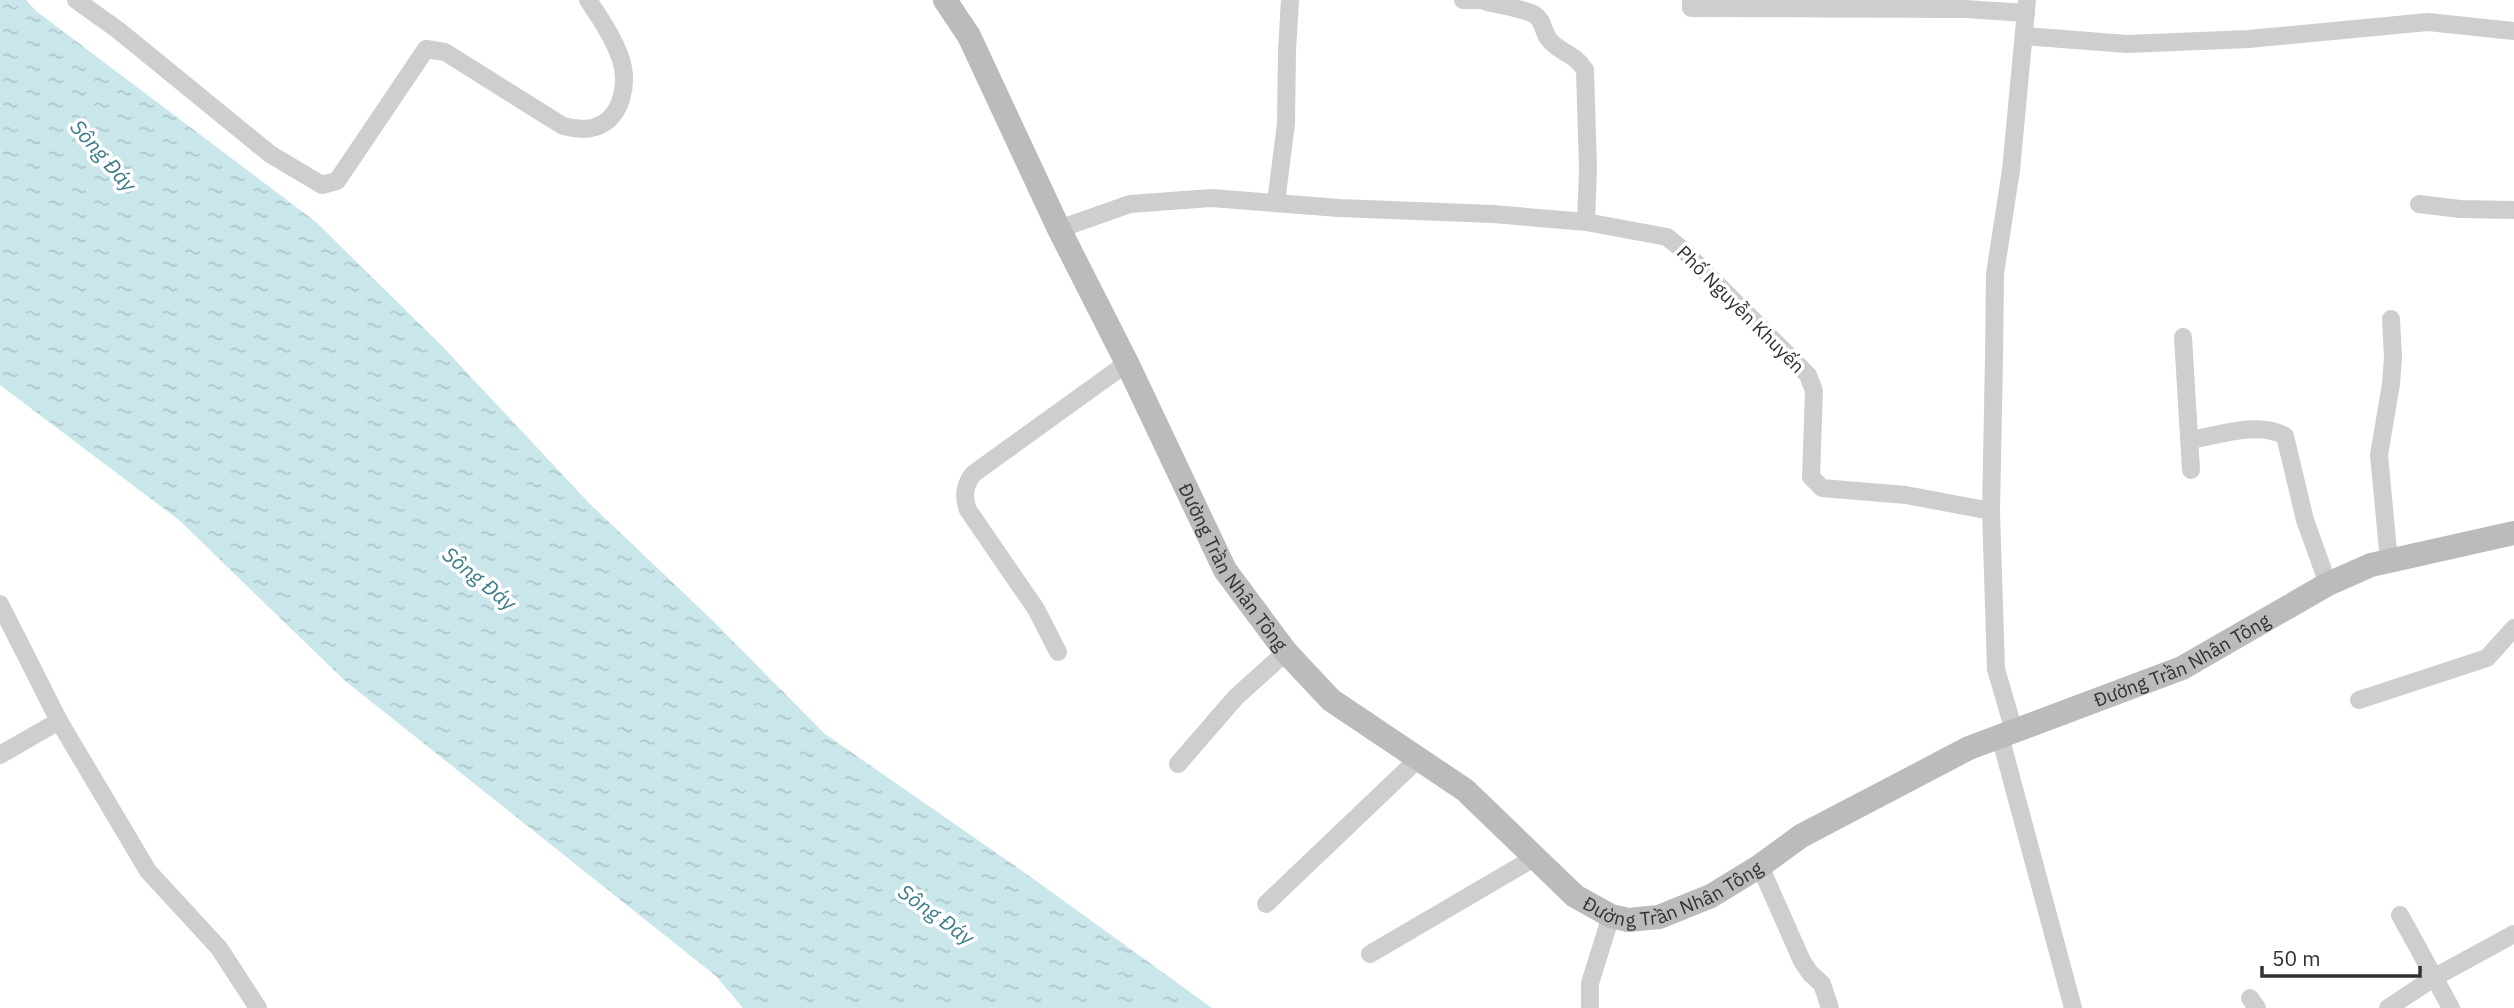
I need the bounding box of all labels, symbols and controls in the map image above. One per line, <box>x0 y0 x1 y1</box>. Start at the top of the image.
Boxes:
water label: Sông Đáy <box>65 113 143 198</box>
street label: Phố Nguyễn Khuyến <box>1672 240 1810 378</box>
street label: Đường Trần Nhân Tông <box>1174 479 1293 656</box>
water label: Sông Đáy <box>437 540 523 617</box>
street label: Đường Trần Nhân Tông <box>2090 608 2274 712</box>
street label: Đường Trần Nhân Tông <box>1579 856 1767 932</box>
water label: Sông Đáy <box>893 877 981 952</box>
scale bar <box>2262 934 2420 978</box>
text: 50 m <box>2272 944 2321 972</box>

